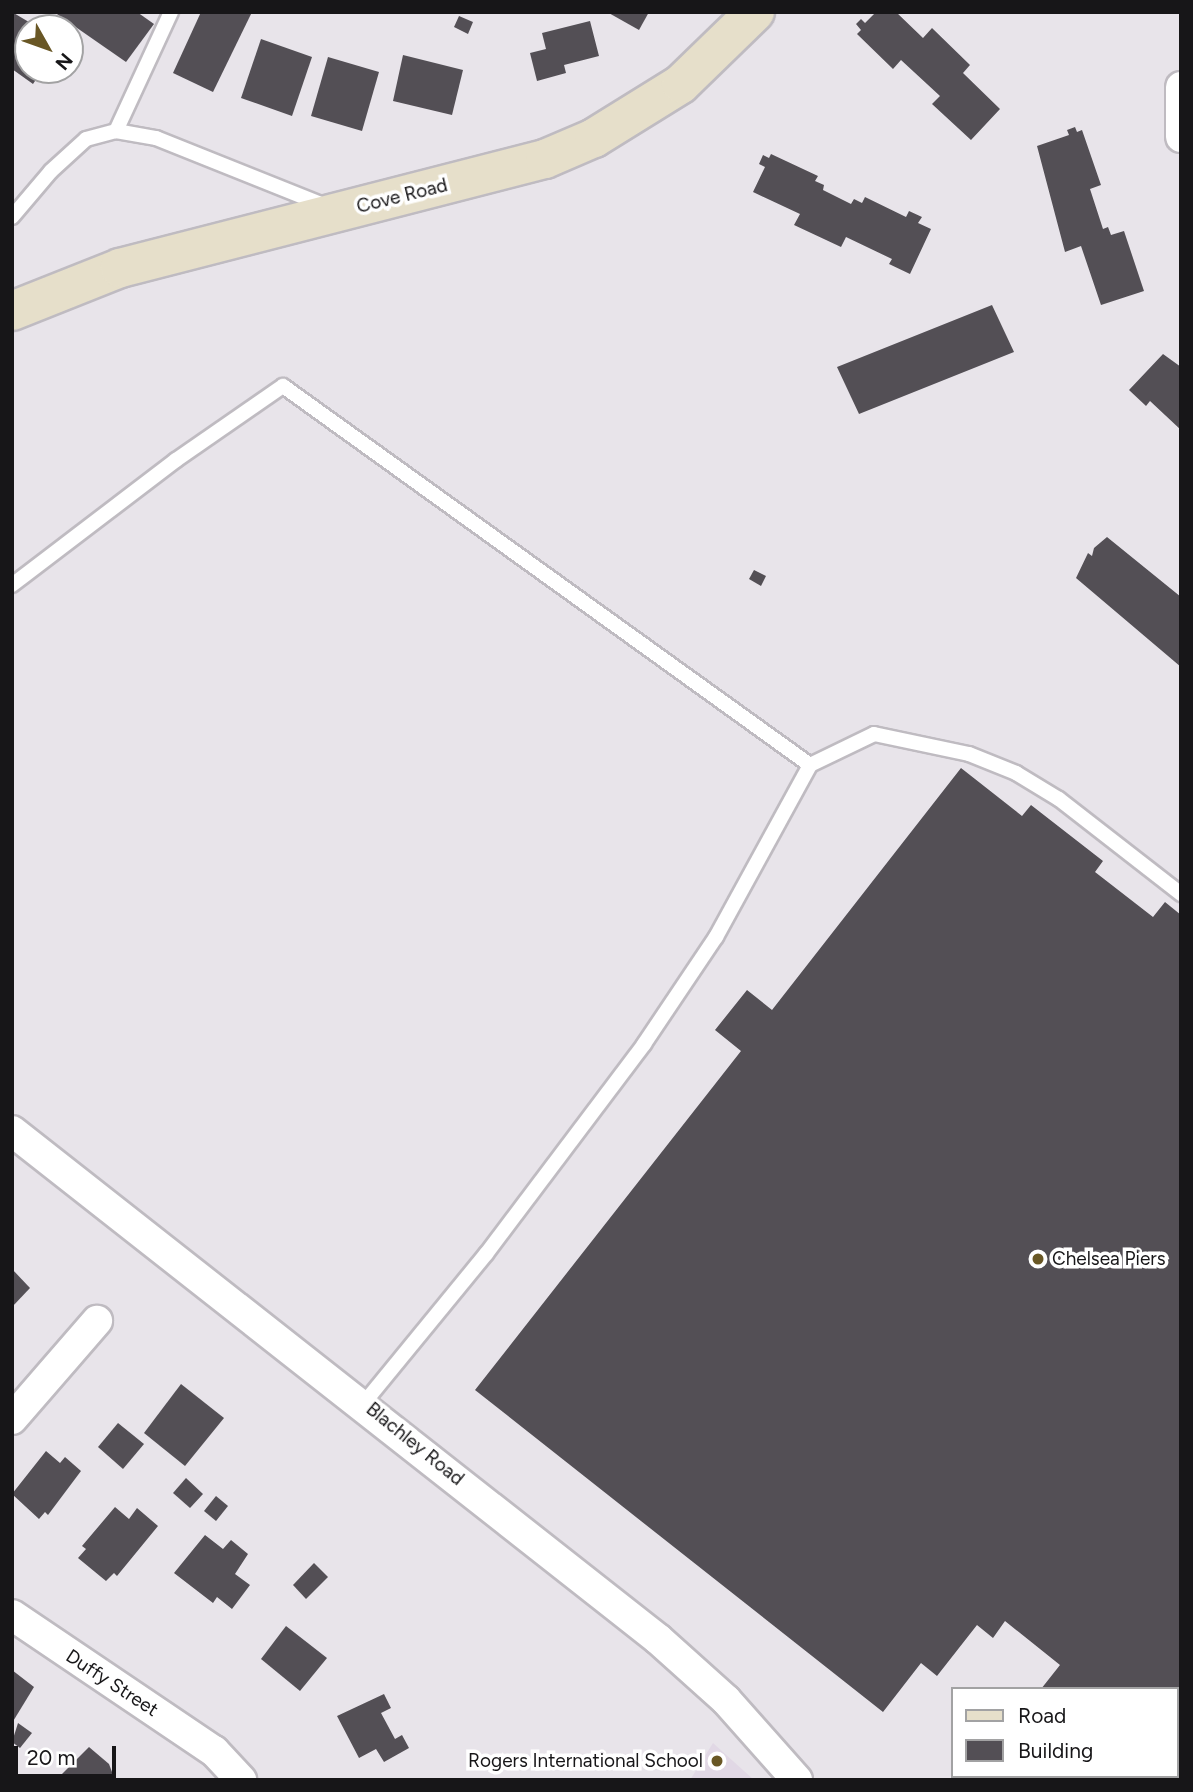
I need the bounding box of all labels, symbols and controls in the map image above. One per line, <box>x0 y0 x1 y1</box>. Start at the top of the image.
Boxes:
north arrow <box>14 14 84 84</box>
text: N <box>50 49 77 75</box>
street label: Cove Road <box>354 174 450 218</box>
place label: Chelsea Piers <box>1052 1248 1166 1270</box>
marker: Chelsea Piers <box>1030 1251 1046 1267</box>
street label: Blachley Road <box>362 1398 468 1490</box>
street label: Duffy Street <box>62 1645 162 1721</box>
legend <box>951 1687 1179 1778</box>
text: Road <box>1018 1703 1066 1728</box>
scale bar <box>18 1732 119 1776</box>
text: Building <box>1018 1738 1093 1763</box>
text: 20 m <box>27 1745 75 1770</box>
place label: Rogers International School <box>468 1750 703 1772</box>
marker: Rogers International School <box>709 1753 725 1769</box>

